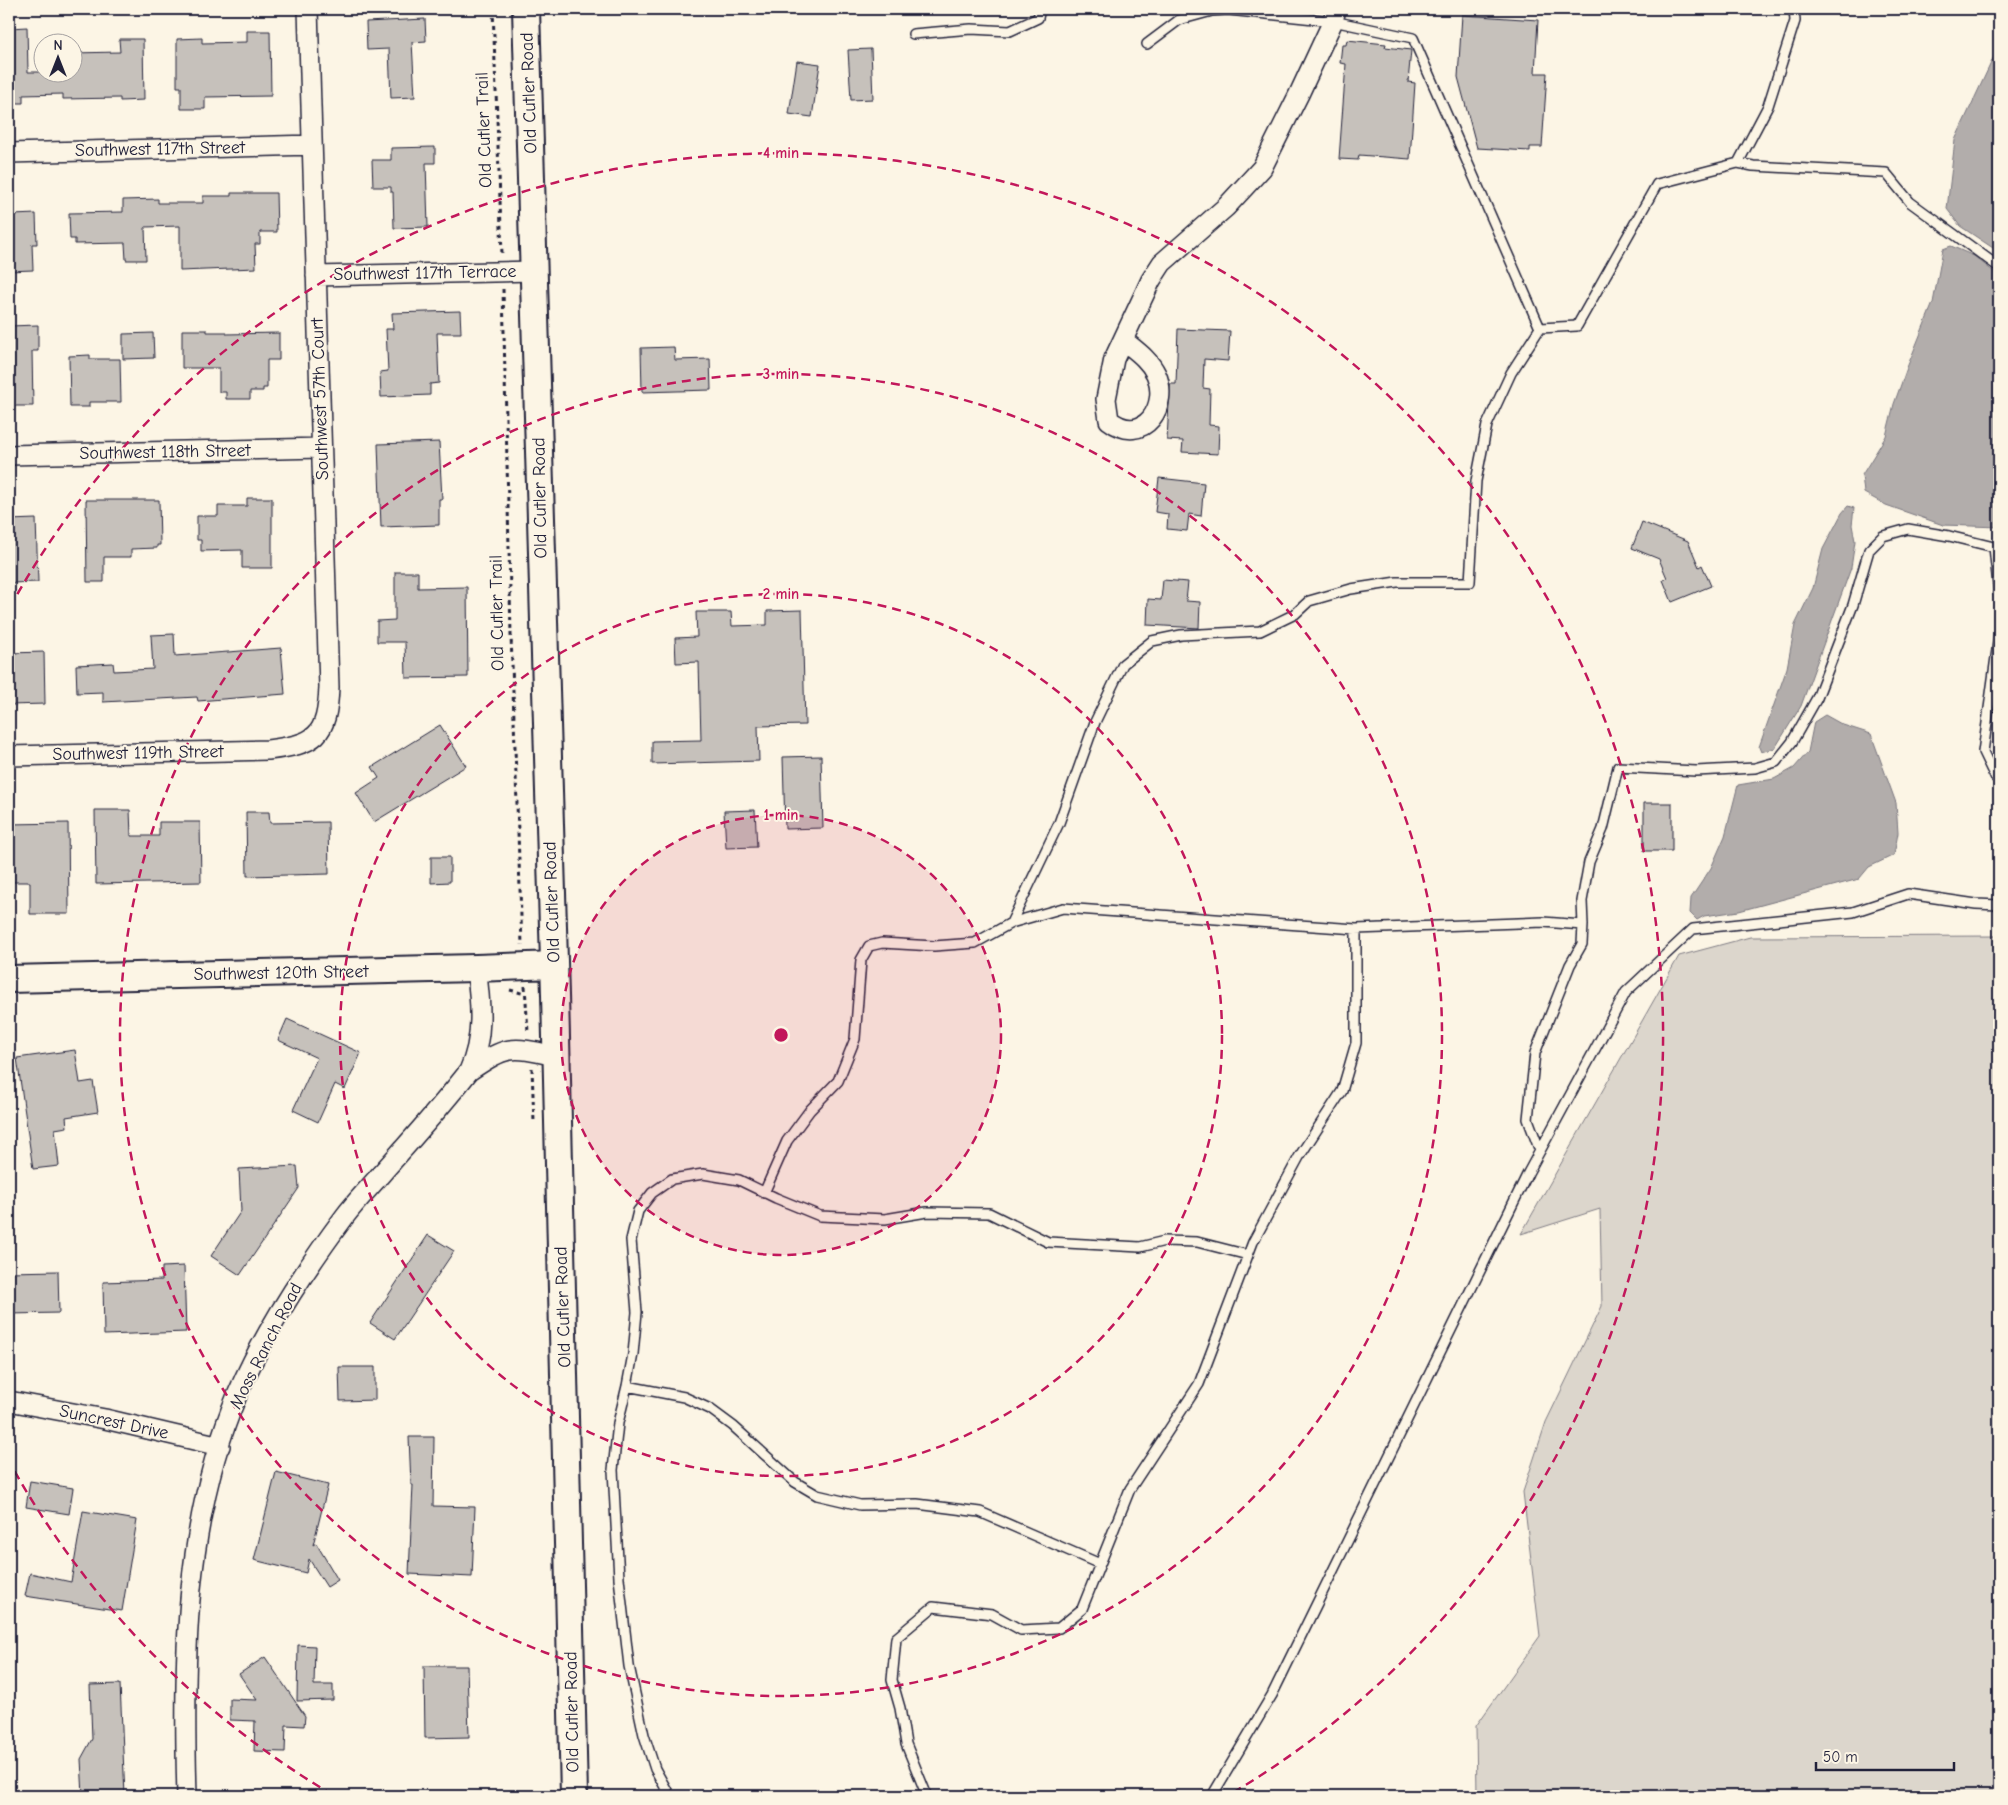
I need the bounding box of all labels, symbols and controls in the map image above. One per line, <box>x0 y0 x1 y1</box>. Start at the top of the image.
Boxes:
north arrow <box>32 32 82 82</box>
street label: Old Cutler Road <box>516 32 542 154</box>
text: N <box>53 37 63 54</box>
street label: Old Cutler Trail <box>471 72 497 188</box>
street label: Southwest 117th Street <box>75 137 246 161</box>
text: 4 min <box>763 144 799 162</box>
street label: Southwest 117th Terrace <box>333 261 517 285</box>
street label: Southwest 57th Court <box>307 316 333 481</box>
text: 3 min <box>763 365 799 383</box>
street label: Old Cutler Road <box>528 437 552 559</box>
street label: Southwest 118th Street <box>79 440 252 464</box>
street label: Old Cutler Trail <box>485 555 509 671</box>
text: 2 min <box>763 585 799 603</box>
street label: Southwest 119th Street <box>52 741 225 765</box>
text: 1 min <box>764 806 798 824</box>
street label: Old Cutler Road <box>539 841 565 963</box>
street label: Southwest 120th Street <box>193 961 369 985</box>
centre of rings <box>772 1026 790 1044</box>
street label: Old Cutler Road <box>550 1246 576 1368</box>
street label: Moss Ranch Road <box>225 1280 307 1412</box>
street label: Suncrest Drive <box>58 1400 170 1444</box>
street label: Old Cutler Road <box>560 1651 584 1773</box>
scale bar <box>1816 1740 1953 1772</box>
text: 50 m <box>1823 1748 1858 1766</box>

